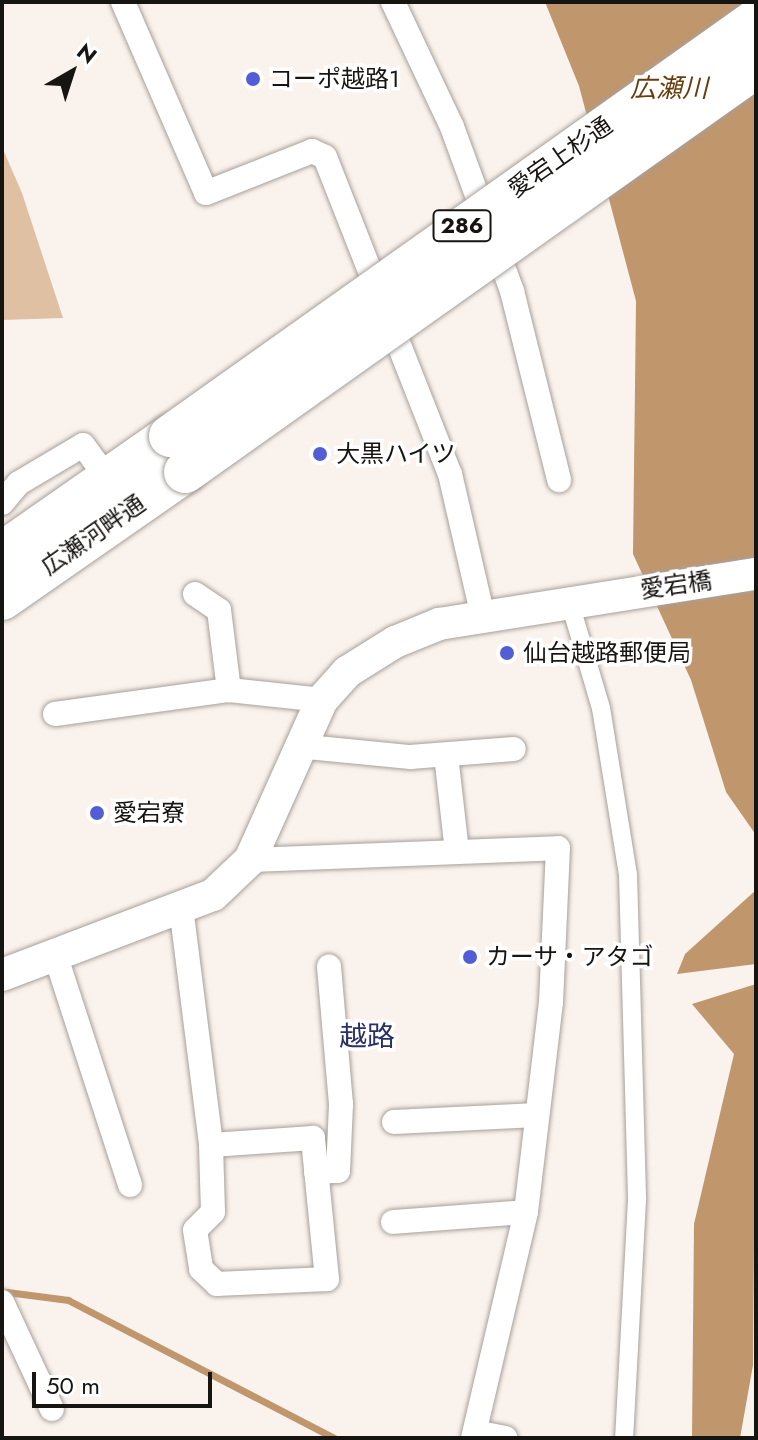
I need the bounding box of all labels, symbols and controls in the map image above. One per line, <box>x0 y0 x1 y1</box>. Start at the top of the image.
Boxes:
north arrow <box>32 32 112 112</box>
text: N <box>70 35 104 71</box>
place label: コーポ越路1 <box>269 65 400 93</box>
marker: コーポ越路1 <box>244 70 262 88</box>
water label: 広瀬川 <box>630 73 708 105</box>
street label: 愛宕上杉通 <box>503 111 617 203</box>
road number: 286 <box>432 208 492 244</box>
place label: 大黒ハイツ <box>336 440 456 468</box>
marker: 大黒ハイツ <box>311 445 329 463</box>
street label: 広瀬河畔通 <box>36 489 150 581</box>
street label: 愛宕橋 <box>638 566 714 604</box>
place label: 仙台越路郵便局 <box>523 639 691 667</box>
marker: 仙台越路郵便局 <box>498 644 516 662</box>
place label: 愛宕寮 <box>113 799 185 827</box>
marker: 愛宕寮 <box>88 804 106 822</box>
place label: カーサ・アタゴ <box>486 943 654 971</box>
marker: カーサ・アタゴ <box>461 948 479 966</box>
district label: 越路 <box>339 1020 395 1054</box>
scale bar <box>36 1356 216 1406</box>
text: 50 m <box>46 1368 100 1403</box>

